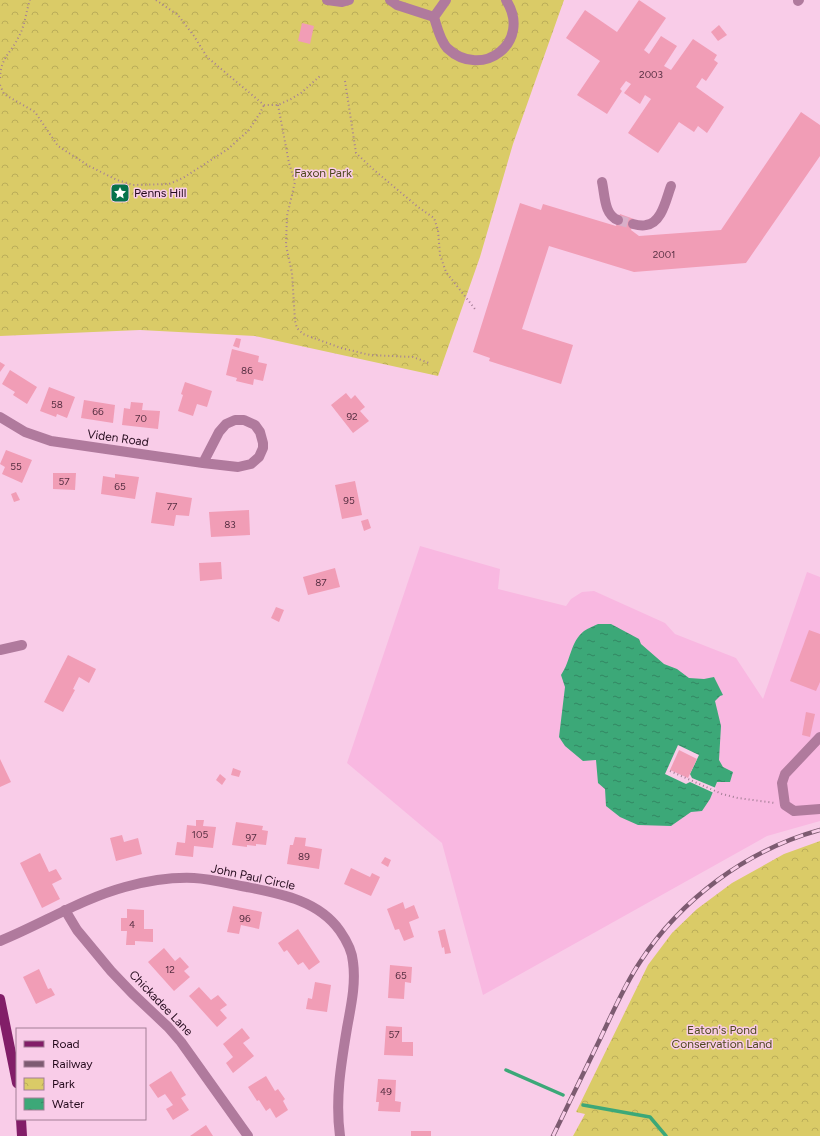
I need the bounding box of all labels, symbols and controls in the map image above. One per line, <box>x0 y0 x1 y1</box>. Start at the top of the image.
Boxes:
house number: 2003 <box>639 68 663 81</box>
park label: Faxon Park <box>294 166 352 180</box>
place icon: Penns Hill <box>109 182 131 204</box>
place label: Penns Hill <box>134 186 186 200</box>
house number: 2001 <box>653 248 675 261</box>
house number: 86 <box>241 364 253 377</box>
house number: 58 <box>51 398 63 411</box>
house number: 66 <box>92 405 104 418</box>
house number: 92 <box>346 410 358 423</box>
house number: 70 <box>135 412 147 425</box>
street label: Viden Road <box>86 427 150 449</box>
house number: 55 <box>10 460 22 473</box>
house number: 57 <box>58 475 70 488</box>
house number: 65 <box>114 480 126 493</box>
house number: 95 <box>343 494 355 507</box>
house number: 77 <box>167 500 178 513</box>
house number: 83 <box>224 518 236 531</box>
house number: 87 <box>315 576 327 589</box>
house number: 105 <box>192 828 208 841</box>
house number: 97 <box>245 831 257 844</box>
house number: 89 <box>298 850 310 863</box>
street label: John Paul Circle <box>210 861 297 893</box>
house number: 96 <box>239 912 251 925</box>
house number: 4 <box>129 918 135 931</box>
house number: 12 <box>165 963 175 976</box>
street label: Chickadee Lane <box>126 968 196 1039</box>
house number: 65 <box>395 969 407 982</box>
park label: Eaton's Pond Conservation Land <box>672 1023 772 1051</box>
legend <box>16 1028 146 1120</box>
house number: 57 <box>388 1028 400 1041</box>
text: Road <box>52 1037 80 1051</box>
text: Railway <box>52 1057 93 1071</box>
text: Park <box>52 1077 75 1091</box>
house number: 49 <box>380 1085 392 1098</box>
text: Water <box>52 1097 84 1111</box>

